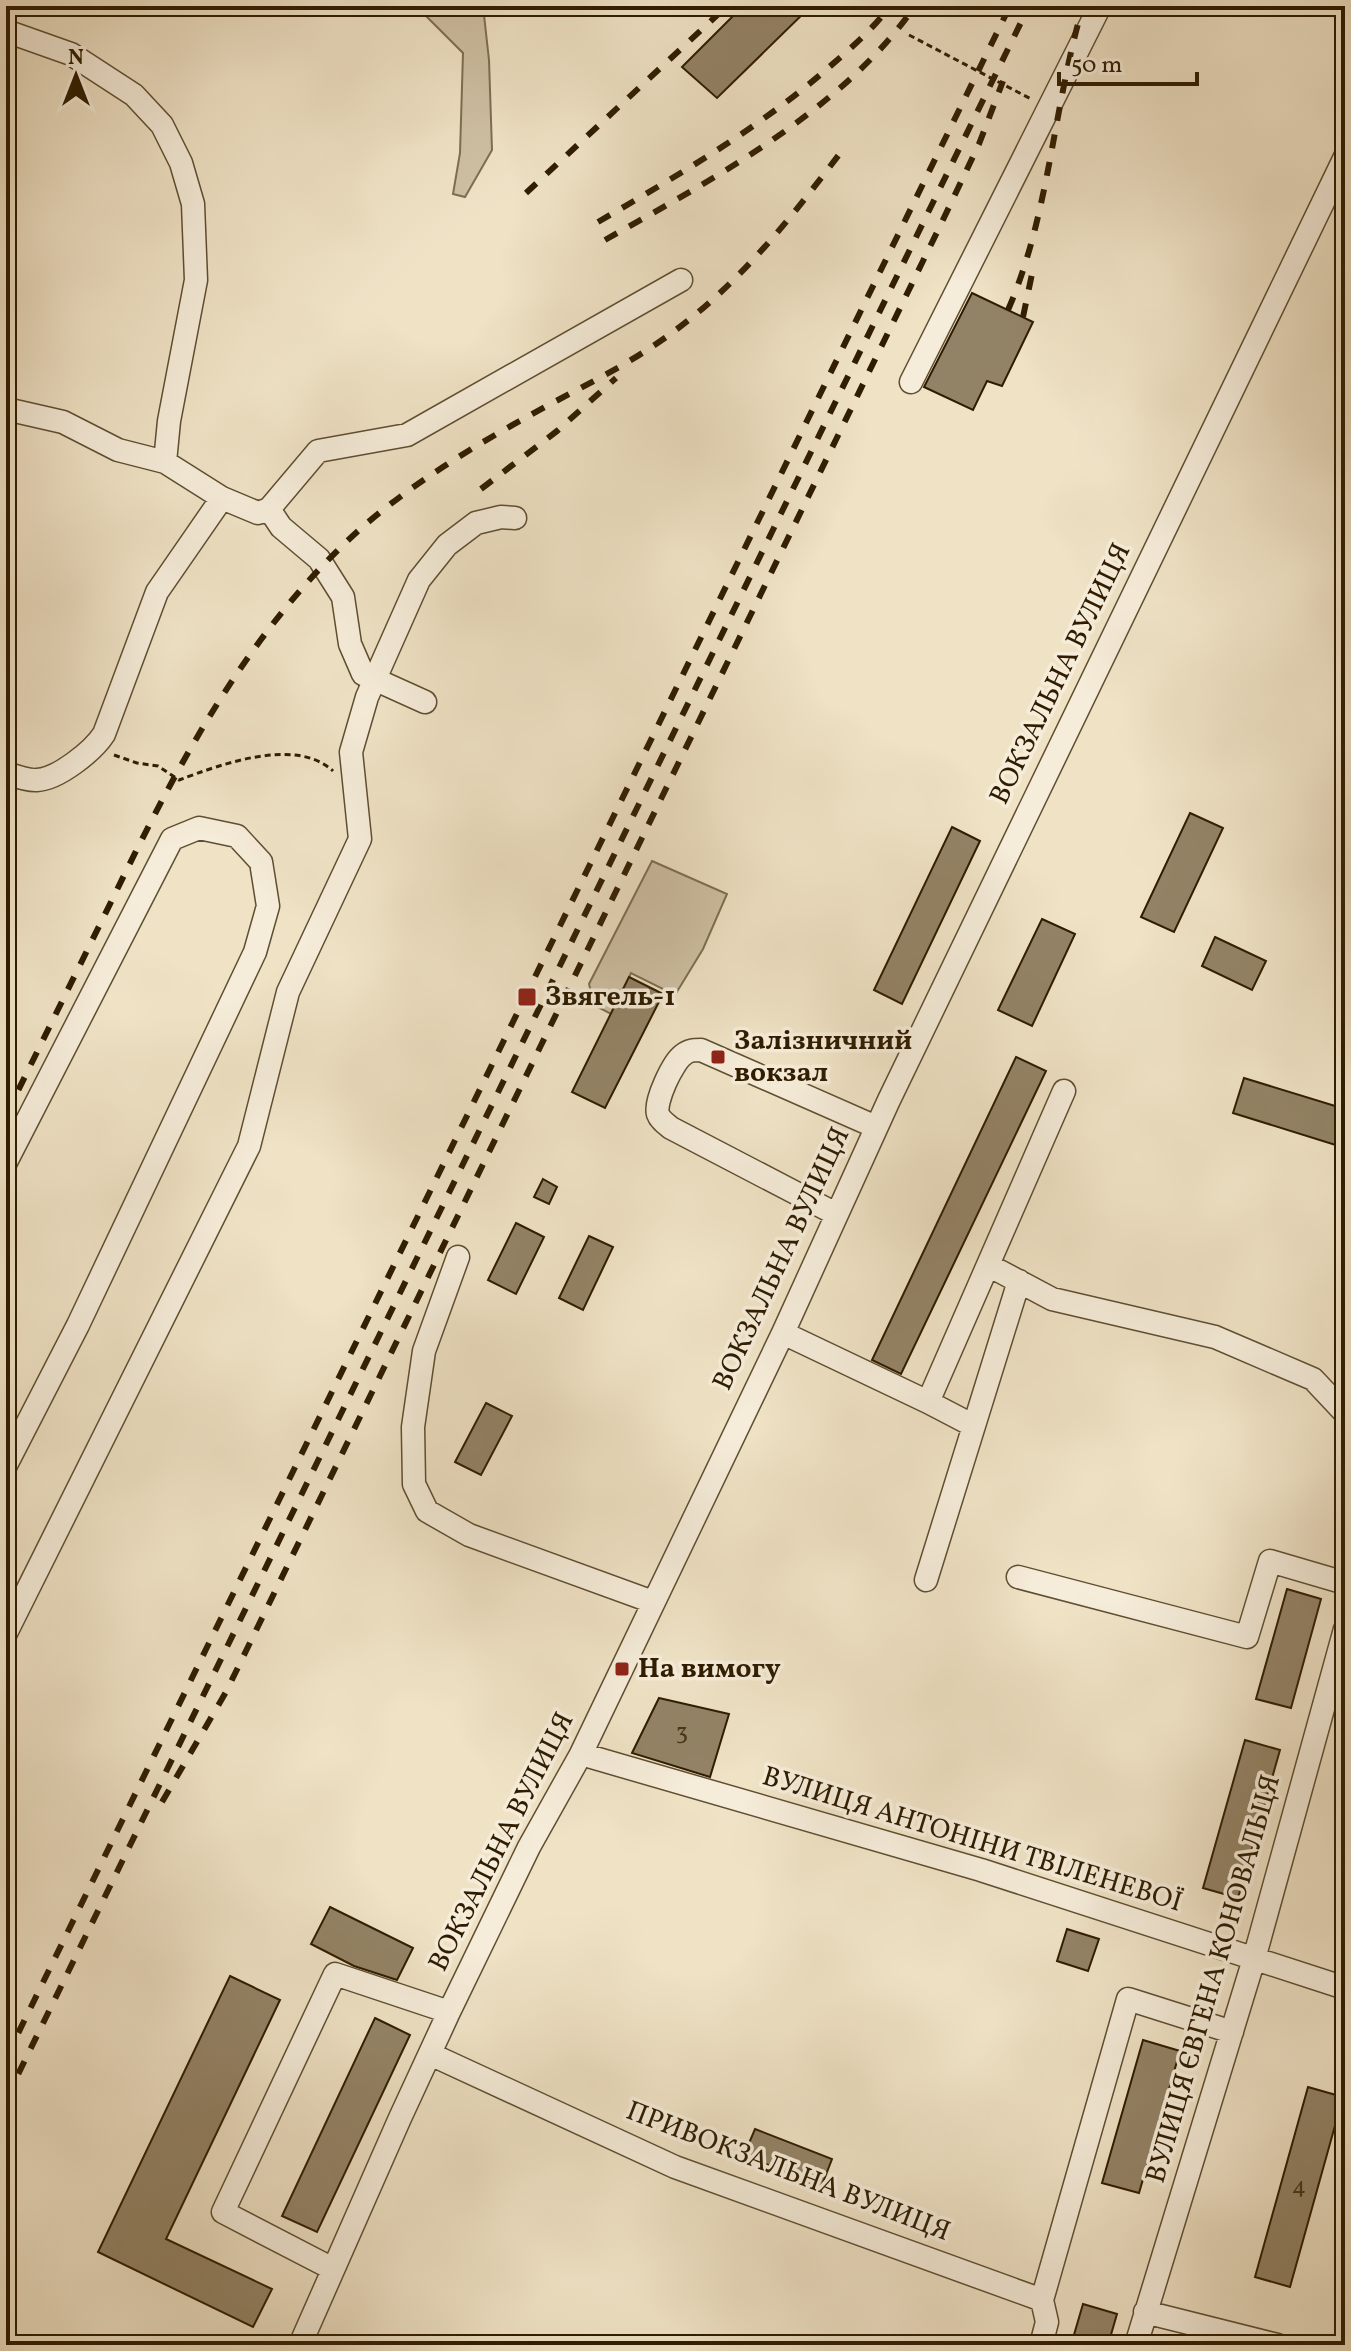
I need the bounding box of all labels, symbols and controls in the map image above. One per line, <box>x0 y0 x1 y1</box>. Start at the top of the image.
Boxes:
north arrow <box>36 36 116 116</box>
scale bar <box>1059 36 1197 86</box>
text: N <box>68 43 84 74</box>
text: 50 m <box>1071 49 1123 83</box>
street label: ВОКЗАЛЬНА ВУЛИЦЯ <box>981 537 1141 811</box>
place label: Звягель-1 <box>545 978 676 1017</box>
marker: Звягель-1 <box>516 986 538 1008</box>
place label: Залізничний вокзал <box>734 1022 912 1093</box>
marker: Залізничний вокзал <box>709 1048 727 1066</box>
street label: ВОКЗАЛЬНА ВУЛИЦЯ <box>704 1121 860 1397</box>
place label: На вимогу <box>638 1650 781 1689</box>
marker: На вимогу <box>613 1660 631 1678</box>
street label: ВОКЗАЛЬНА ВУЛИЦЯ <box>420 1706 584 1978</box>
house number: 3 <box>676 1716 688 1750</box>
street label: ВУЛИЦЯ АНТОНІНИ ТВІЛЕНЕВОЇ <box>757 1757 1187 1923</box>
street label: ВУЛИЦЯ ЄВГЕНА КОНОВАЛЬЦЯ <box>1137 1770 1291 2188</box>
street label: ПРИВОКЗАЛЬНА ВУЛИЦЯ <box>620 2092 956 2252</box>
house number: 4 <box>1292 2170 1306 2204</box>

